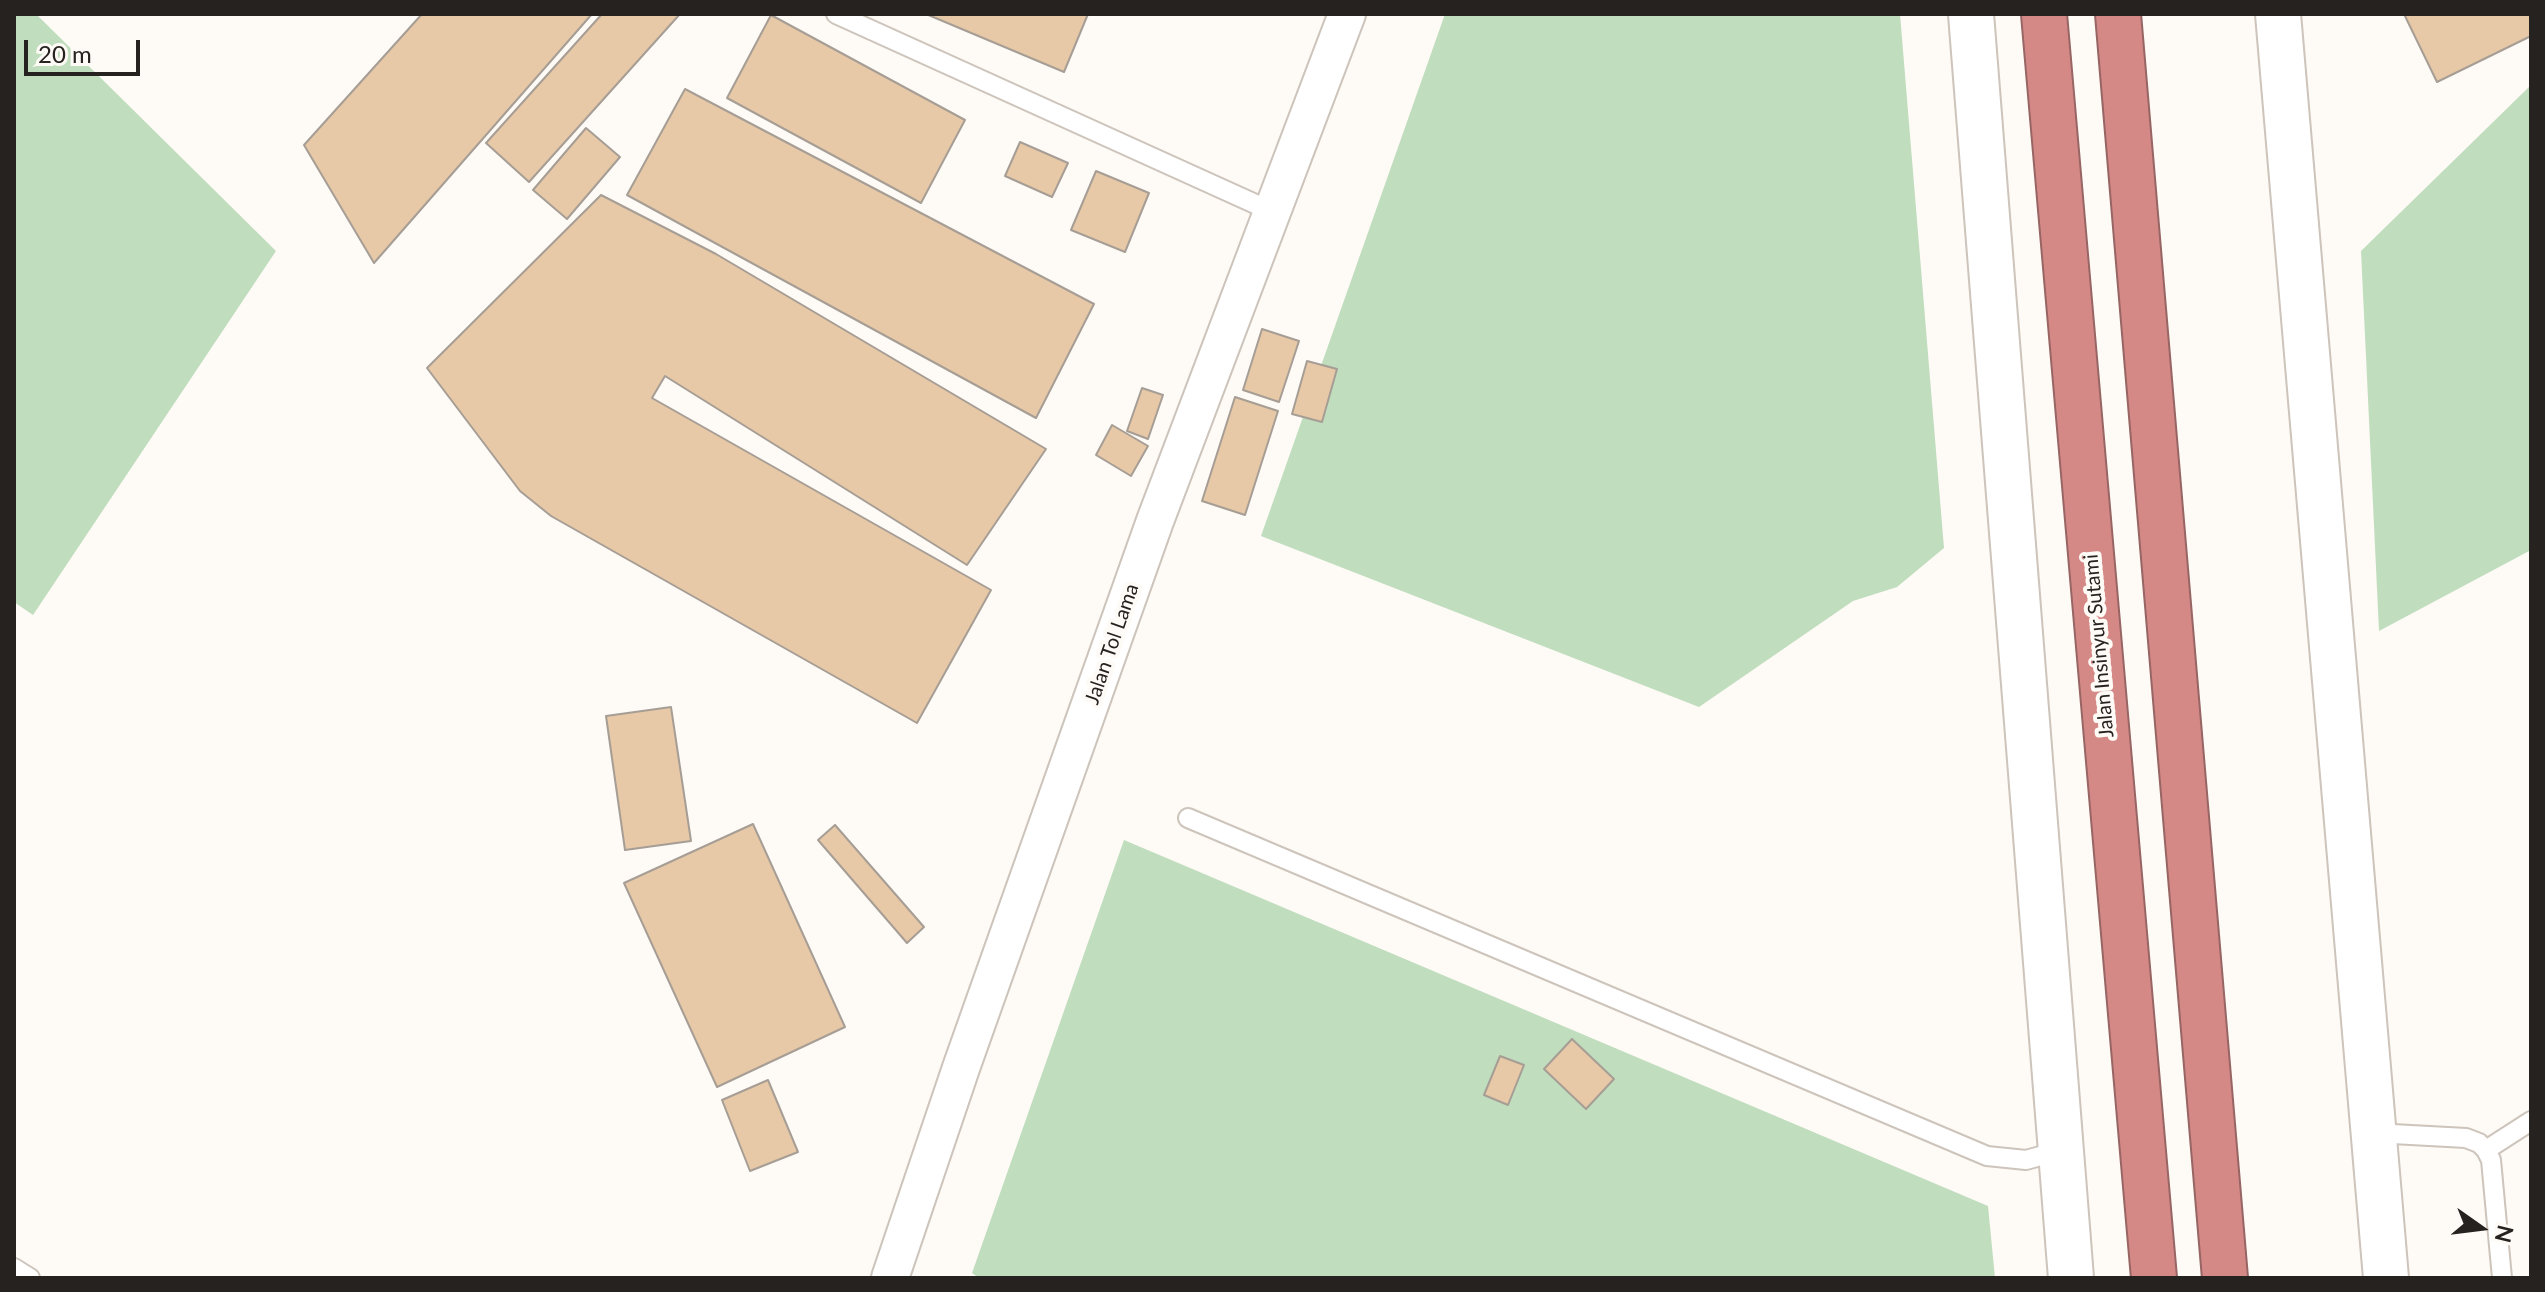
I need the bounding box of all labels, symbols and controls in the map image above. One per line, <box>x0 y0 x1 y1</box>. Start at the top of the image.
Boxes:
scale bar <box>28 24 144 74</box>
text: 20 m <box>38 39 92 68</box>
street label: Jalan Insinyur Sutami <box>2079 553 2119 739</box>
street label: Jalan Tol Lama <box>1080 580 1144 708</box>
north arrow <box>2441 1188 2521 1268</box>
text: N <box>2490 1222 2520 1245</box>

